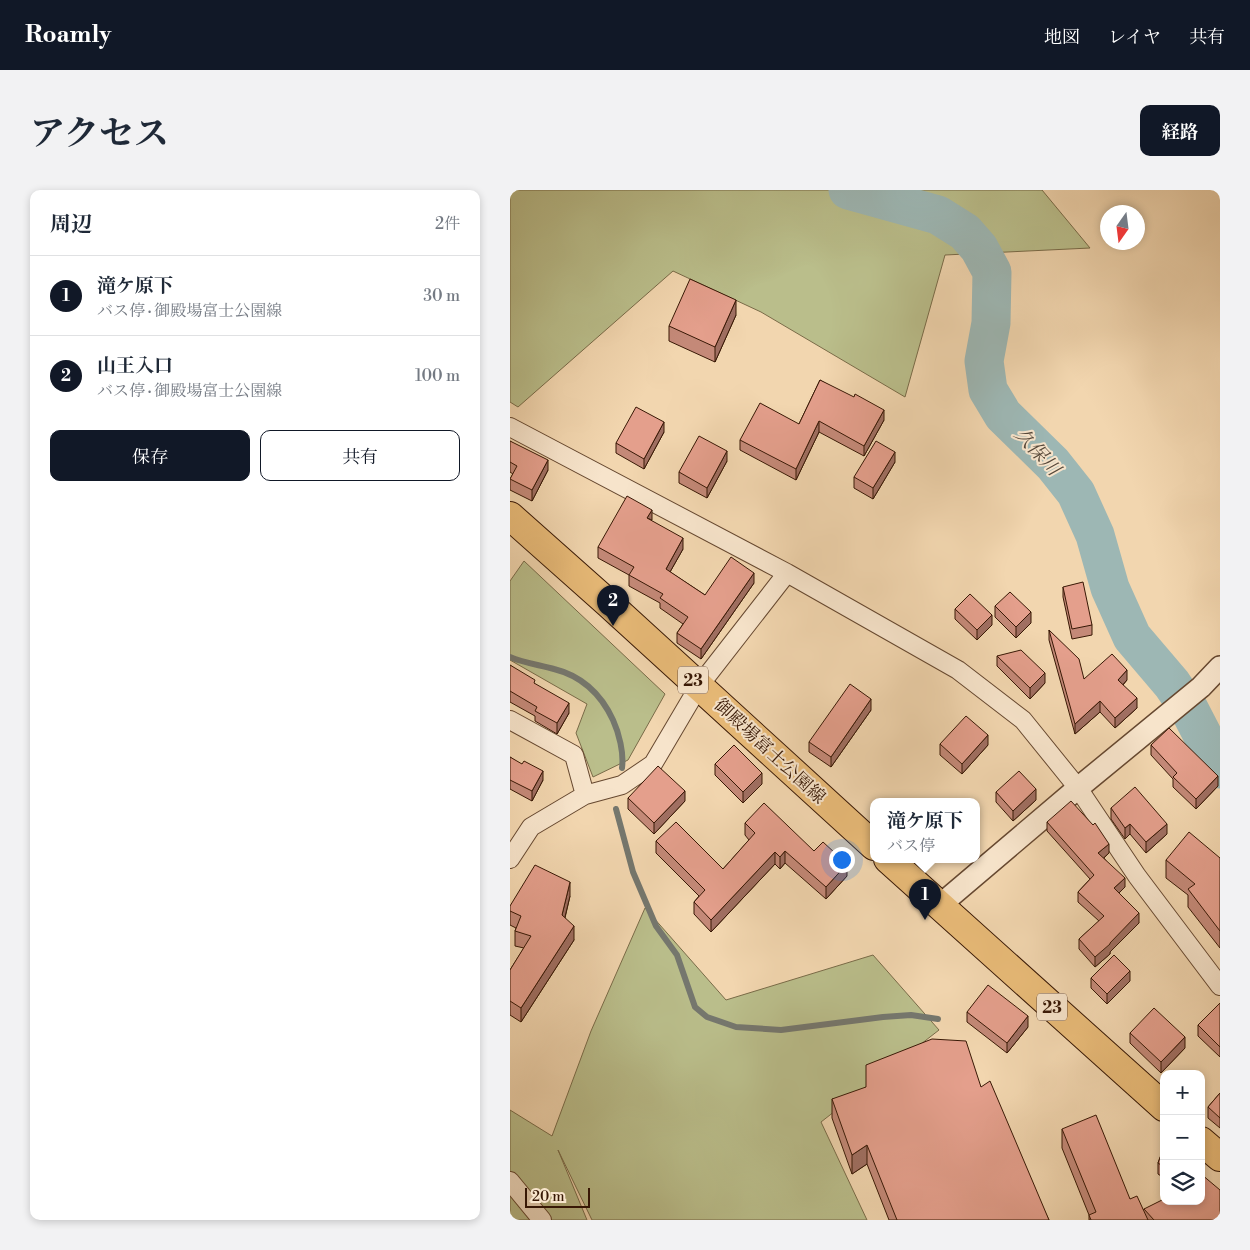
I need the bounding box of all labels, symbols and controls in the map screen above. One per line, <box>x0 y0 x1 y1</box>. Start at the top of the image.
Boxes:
text: Roamly <box>25 20 111 50</box>
text: 地図 <box>1044 26 1080 49</box>
text: レイヤ <box>1108 26 1161 49</box>
text: 共有 <box>1189 26 1225 49</box>
button: 経路 <box>1140 105 1220 156</box>
text: アクセス <box>30 113 169 156</box>
north arrow <box>1100 205 1145 250</box>
text: 周辺 <box>50 212 92 238</box>
text: 2件 <box>435 214 460 234</box>
text: 滝ケ原下 <box>97 274 173 298</box>
text: 1 <box>62 286 70 306</box>
text: 30 m <box>423 286 460 306</box>
text: バス停 · 御殿場富士公園線 <box>97 301 282 321</box>
text: 山王入口 <box>97 354 173 378</box>
text: 2 <box>61 366 71 386</box>
text: 100 m <box>415 366 460 386</box>
text: バス停 · 御殿場富士公園線 <box>97 381 282 401</box>
water label: 久保川 <box>1009 423 1067 482</box>
button: 保存 <box>50 430 250 481</box>
button: 共有 <box>260 430 460 481</box>
pin: 2 <box>597 585 629 626</box>
road number: 23 <box>678 666 708 694</box>
street label: 御殿場富士公園線 <box>709 694 830 809</box>
popup <box>870 798 980 863</box>
text: 滝ケ原下 <box>887 809 963 833</box>
text: バス停 <box>887 836 935 856</box>
your location <box>829 847 855 873</box>
pin: 1 <box>909 879 941 920</box>
road number: 23 <box>1037 994 1067 1020</box>
map controls <box>1160 1070 1205 1205</box>
button: + <box>1160 1070 1205 1115</box>
button: − <box>1160 1115 1205 1160</box>
button: layers <box>1160 1160 1205 1205</box>
scale bar <box>525 1185 590 1208</box>
text: 20 m <box>532 1188 564 1206</box>

